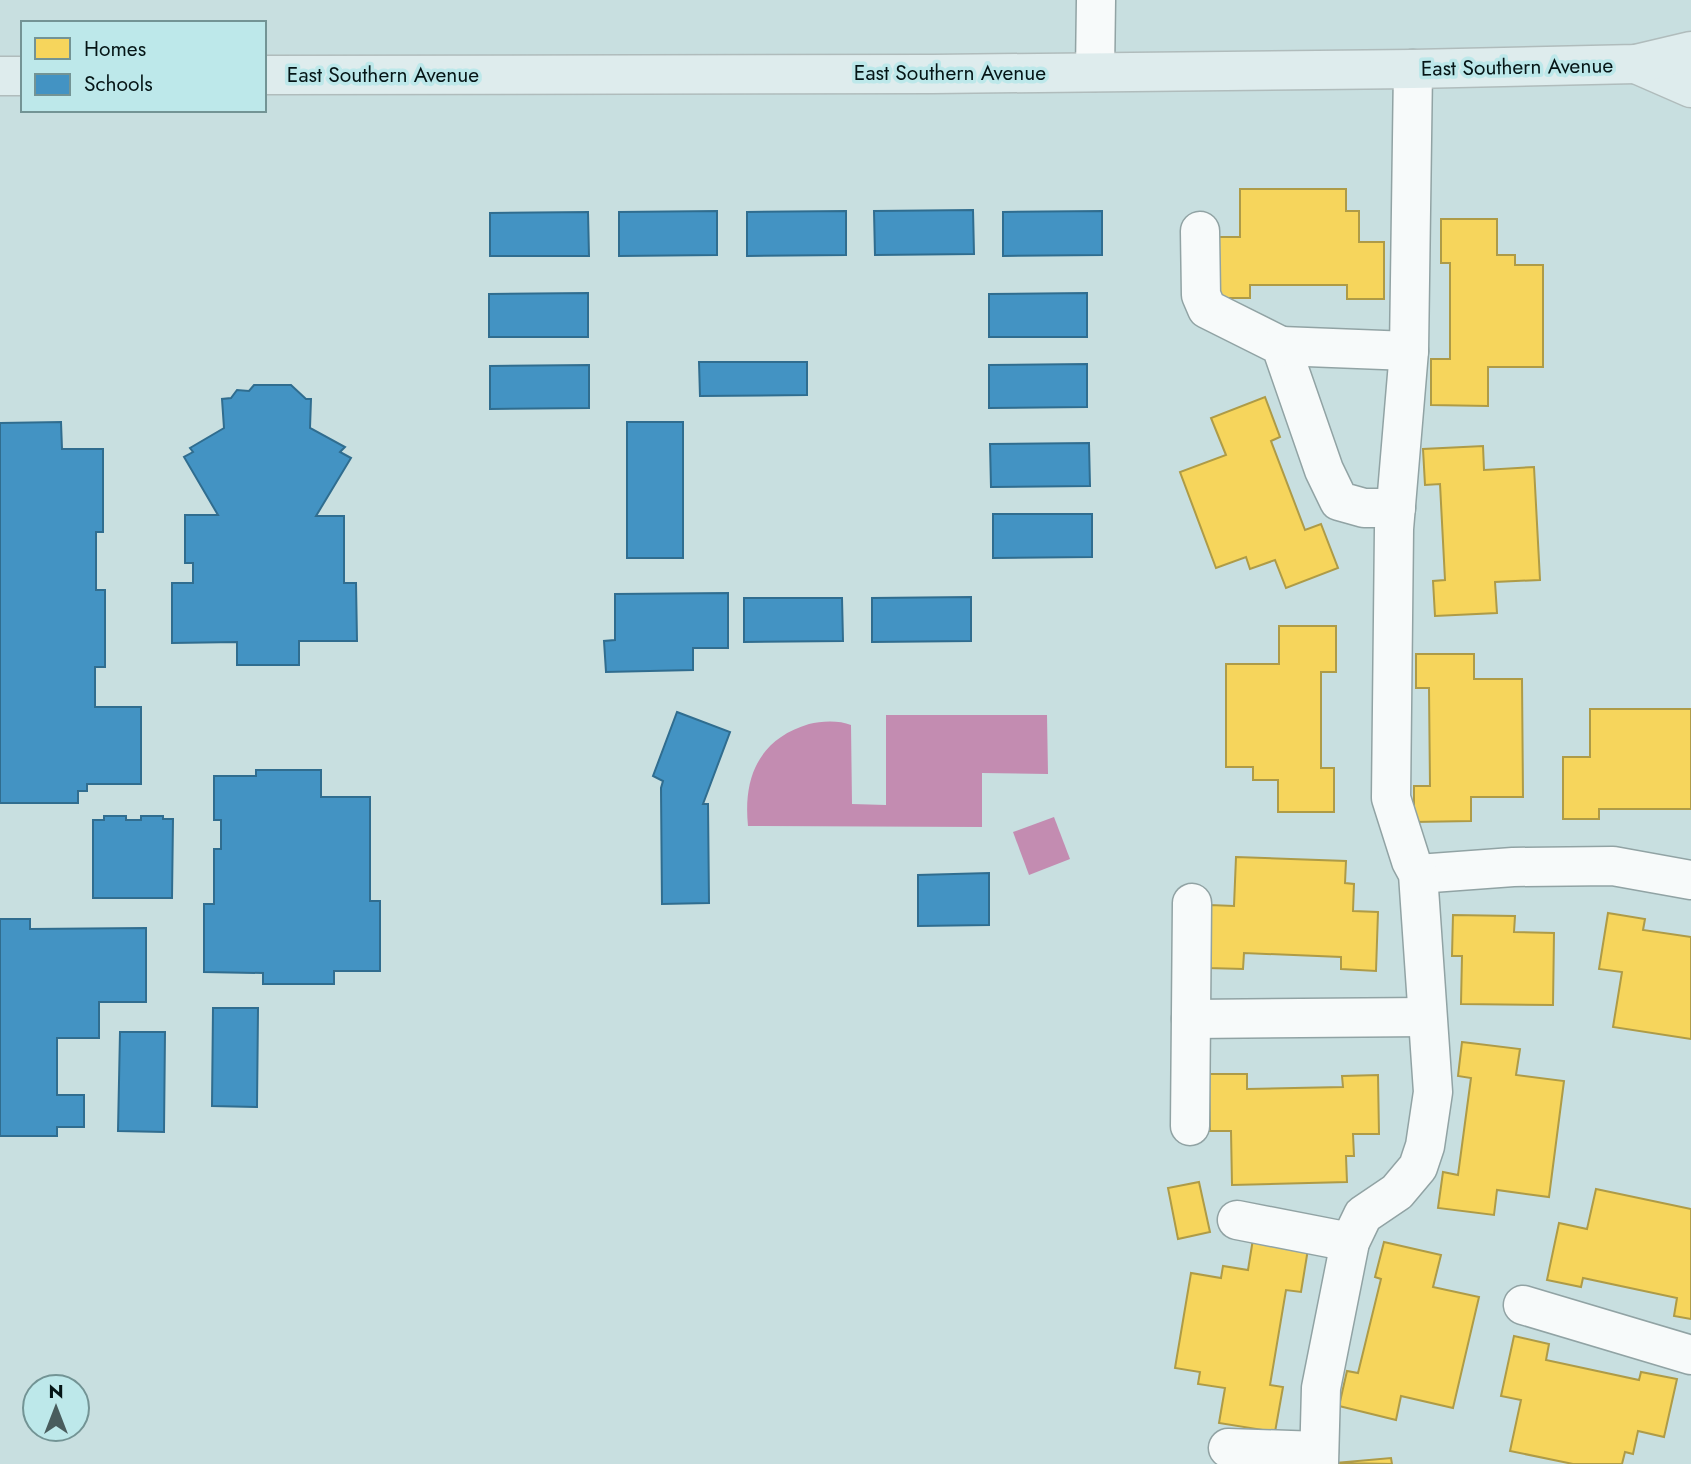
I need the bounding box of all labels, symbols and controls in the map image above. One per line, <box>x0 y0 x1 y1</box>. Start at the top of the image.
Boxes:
legend <box>21 21 266 112</box>
text: Homes <box>84 34 146 64</box>
street label: East Southern Avenue <box>1421 50 1614 84</box>
street label: East Southern Avenue <box>854 58 1046 88</box>
street label: East Southern Avenue <box>287 60 479 90</box>
text: Schools <box>84 69 153 99</box>
north arrow <box>21 1373 91 1443</box>
text: N <box>48 1378 64 1405</box>

